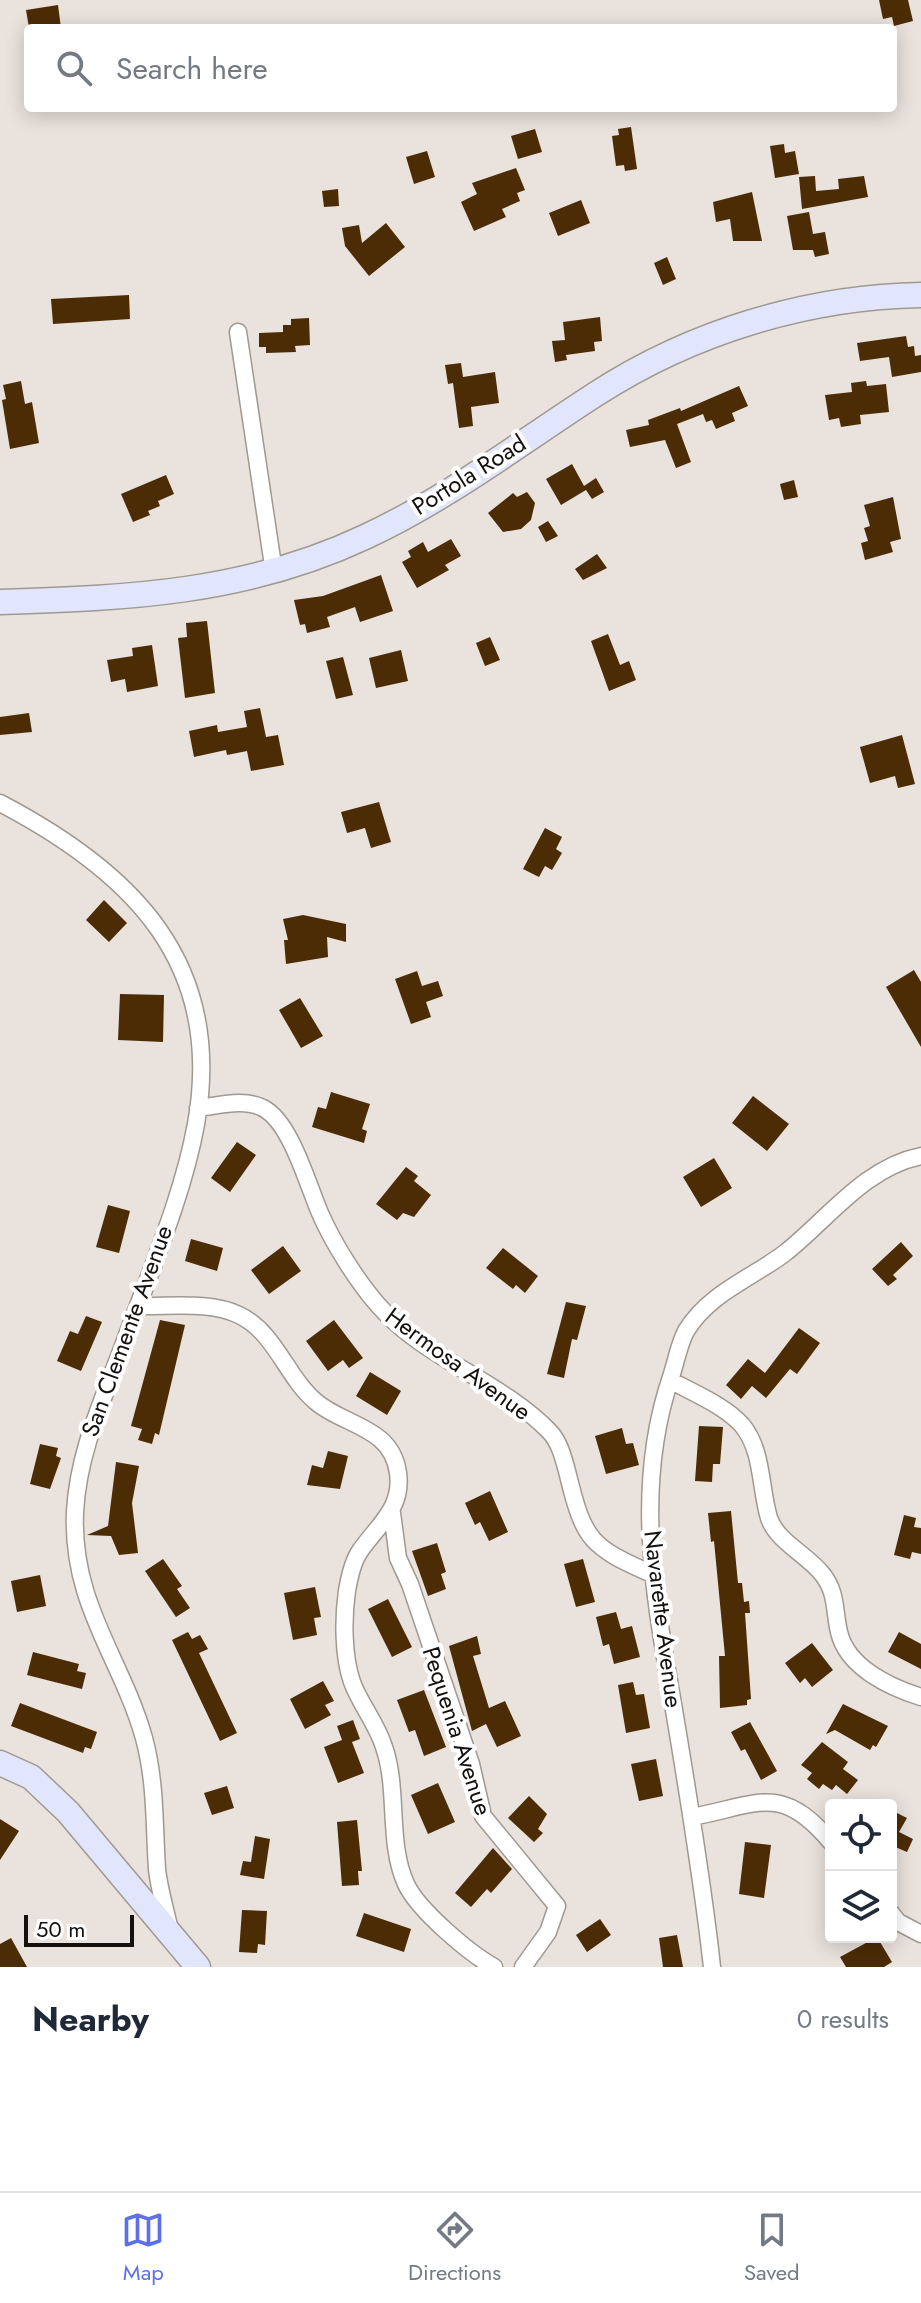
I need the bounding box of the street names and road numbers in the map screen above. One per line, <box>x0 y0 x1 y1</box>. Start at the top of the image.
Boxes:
street label: Portola Road <box>405 426 533 524</box>
street label: San Clemente Avenue <box>72 1220 181 1441</box>
street label: Hermosa Avenue <box>378 1299 538 1429</box>
street label: Navarette Avenue <box>635 1528 692 1710</box>
street label: Pequenia Avenue <box>414 1642 501 1820</box>

